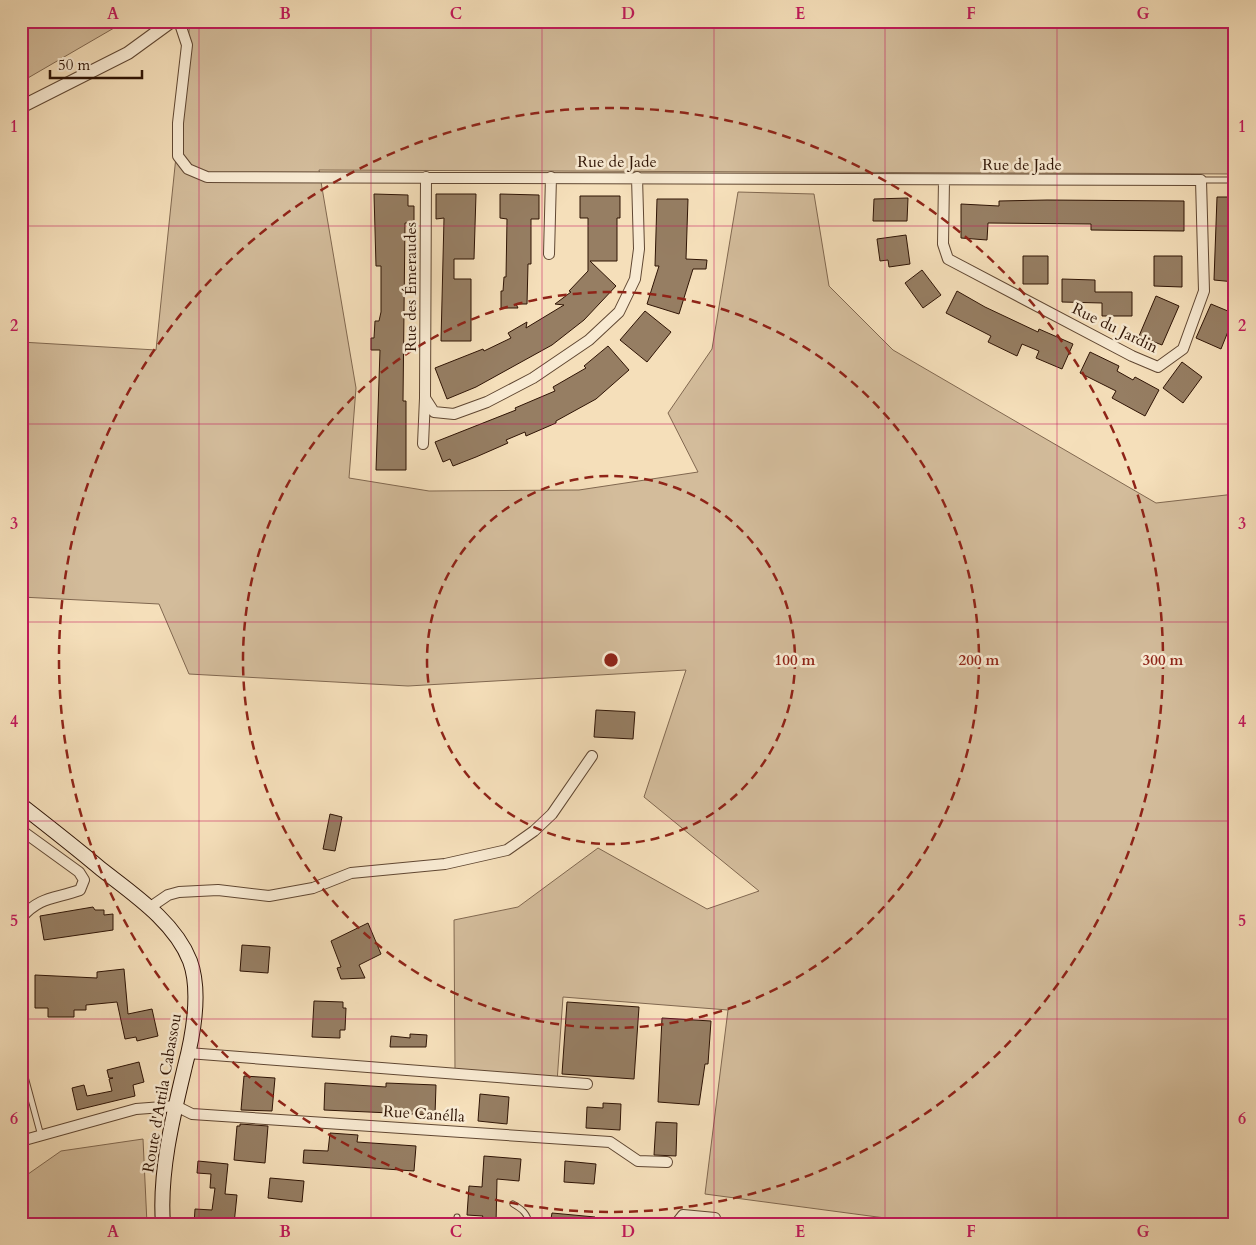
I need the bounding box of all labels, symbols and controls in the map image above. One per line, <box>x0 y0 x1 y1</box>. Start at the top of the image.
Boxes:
text: A <box>107 3 119 25</box>
text: B <box>279 3 291 25</box>
text: C <box>450 3 462 25</box>
text: D <box>621 3 635 25</box>
text: E <box>795 3 805 25</box>
text: F <box>966 3 976 25</box>
text: G <box>1136 3 1150 25</box>
scale bar <box>50 48 142 80</box>
text: 50 m <box>58 55 90 75</box>
text: 1 <box>10 116 18 138</box>
text: 1 <box>1238 116 1246 138</box>
street label: Rue de Jade <box>577 151 657 173</box>
street label: Rue de Jade <box>982 154 1062 176</box>
street label: Rue des Émeraudes <box>400 222 422 352</box>
street label: Rue du Jardin <box>1068 298 1162 358</box>
text: 2 <box>10 315 18 337</box>
text: 2 <box>1238 315 1246 337</box>
text: 3 <box>10 513 18 535</box>
text: 3 <box>1238 513 1246 535</box>
text: 100 m <box>775 650 816 670</box>
text: 200 m <box>959 650 1000 670</box>
text: 300 m <box>1143 650 1184 670</box>
centre of rings <box>602 651 620 669</box>
text: 4 <box>10 711 18 733</box>
text: 4 <box>1238 711 1246 733</box>
text: 5 <box>10 910 18 932</box>
text: 5 <box>1238 910 1246 932</box>
street label: Route d'Attila Cabassou <box>137 1011 187 1174</box>
street label: Rue Canélla <box>382 1100 466 1128</box>
text: 6 <box>10 1108 18 1130</box>
text: 6 <box>1238 1108 1246 1130</box>
text: A <box>107 1221 119 1243</box>
text: B <box>279 1221 291 1243</box>
text: C <box>450 1221 462 1243</box>
text: D <box>621 1221 635 1243</box>
text: E <box>795 1221 805 1243</box>
text: F <box>966 1221 976 1243</box>
text: G <box>1136 1221 1150 1243</box>

